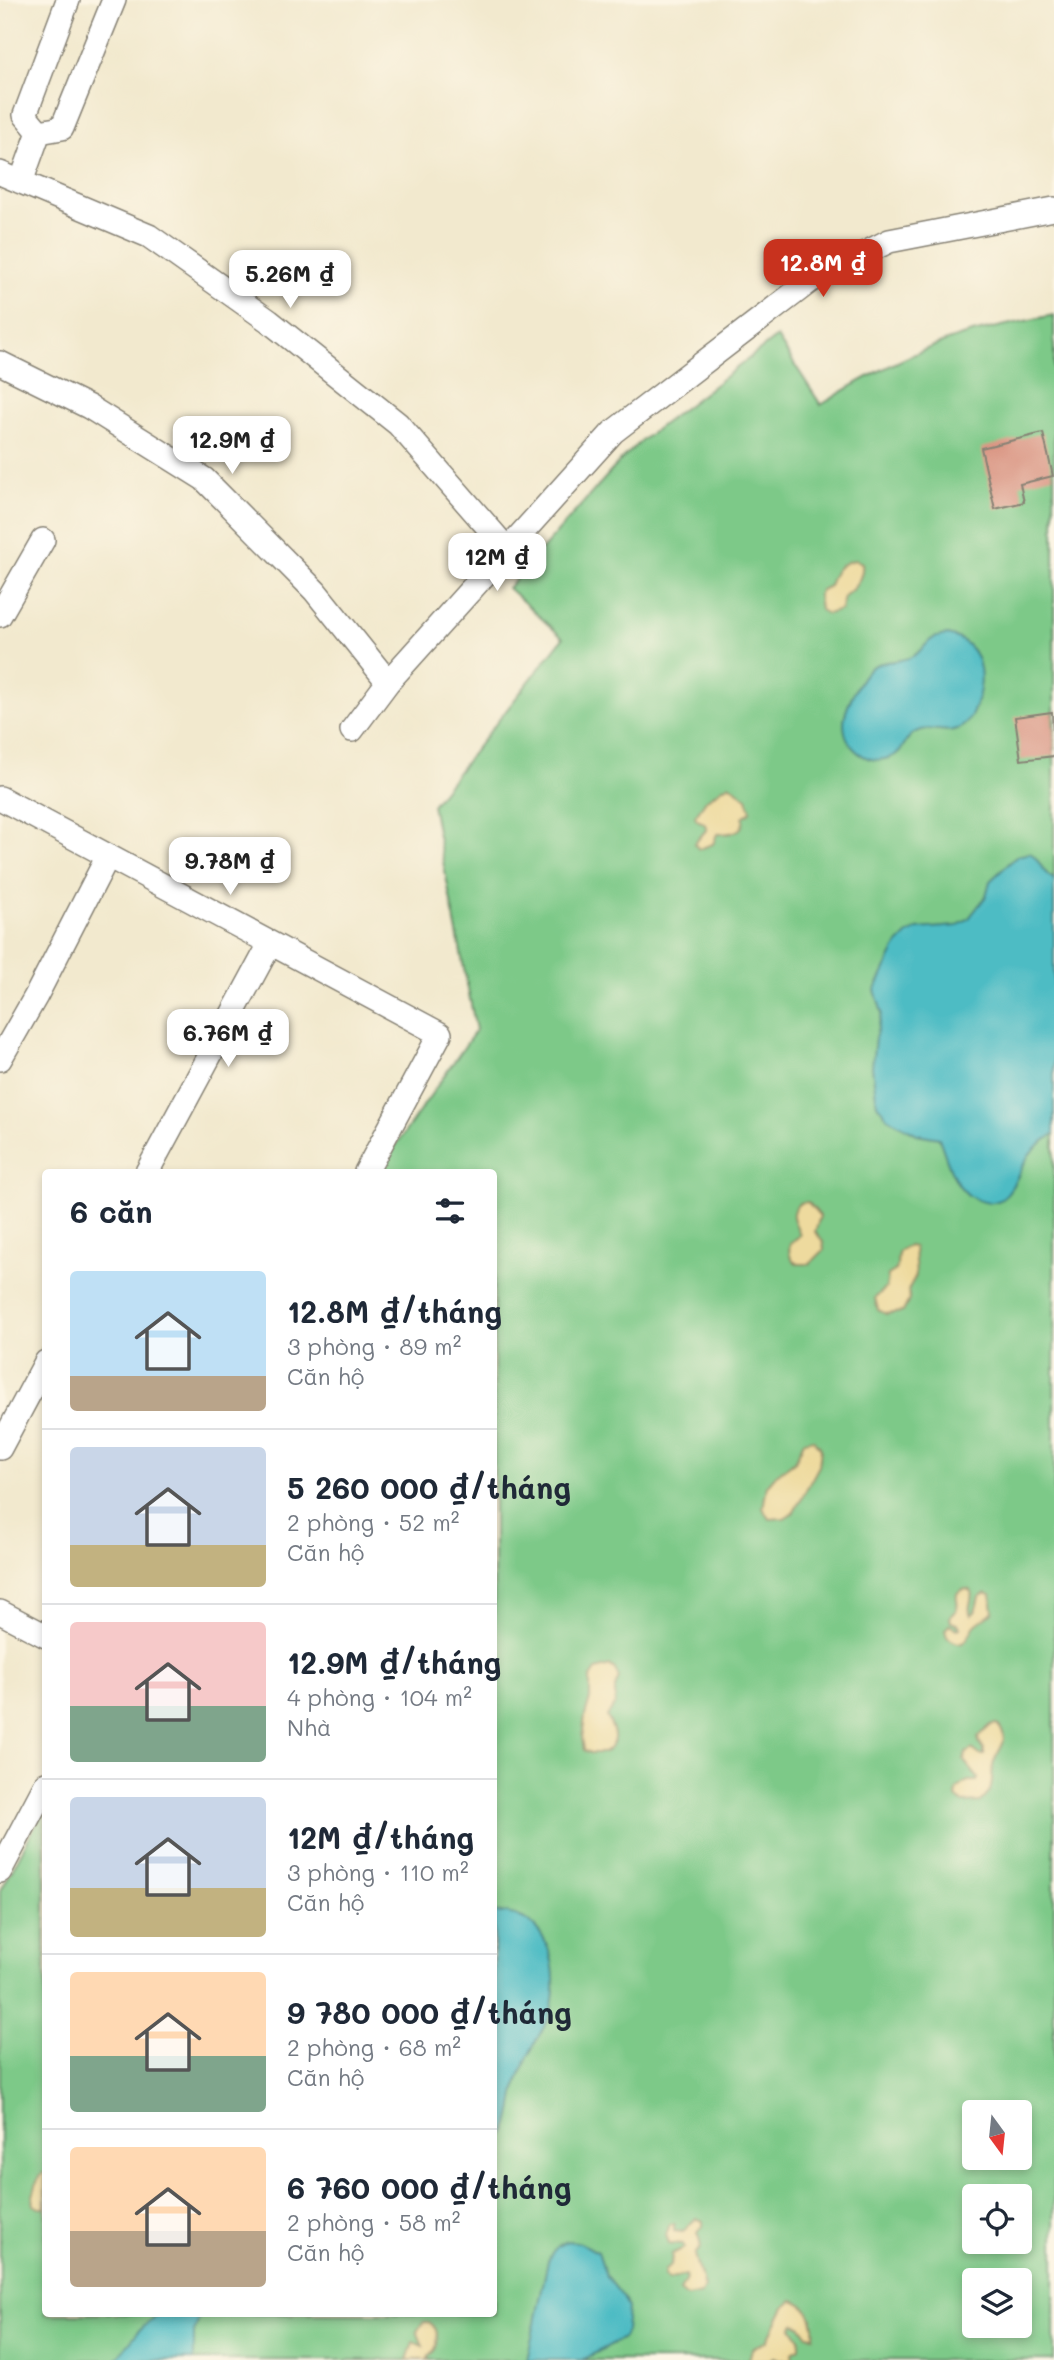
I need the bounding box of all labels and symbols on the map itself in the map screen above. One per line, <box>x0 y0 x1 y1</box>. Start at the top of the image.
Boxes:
pin: 12.8M ₫ <box>758 240 888 299</box>
pin: 5.26M ₫ <box>225 250 355 310</box>
pin: 12.9M ₫ <box>167 416 297 476</box>
pin: 12M ₫ <box>448 534 546 593</box>
pin: 9.78M ₫ <box>165 838 295 897</box>
pin: 6.76M ₫ <box>163 1010 293 1069</box>
north arrow <box>962 2100 1032 2170</box>

